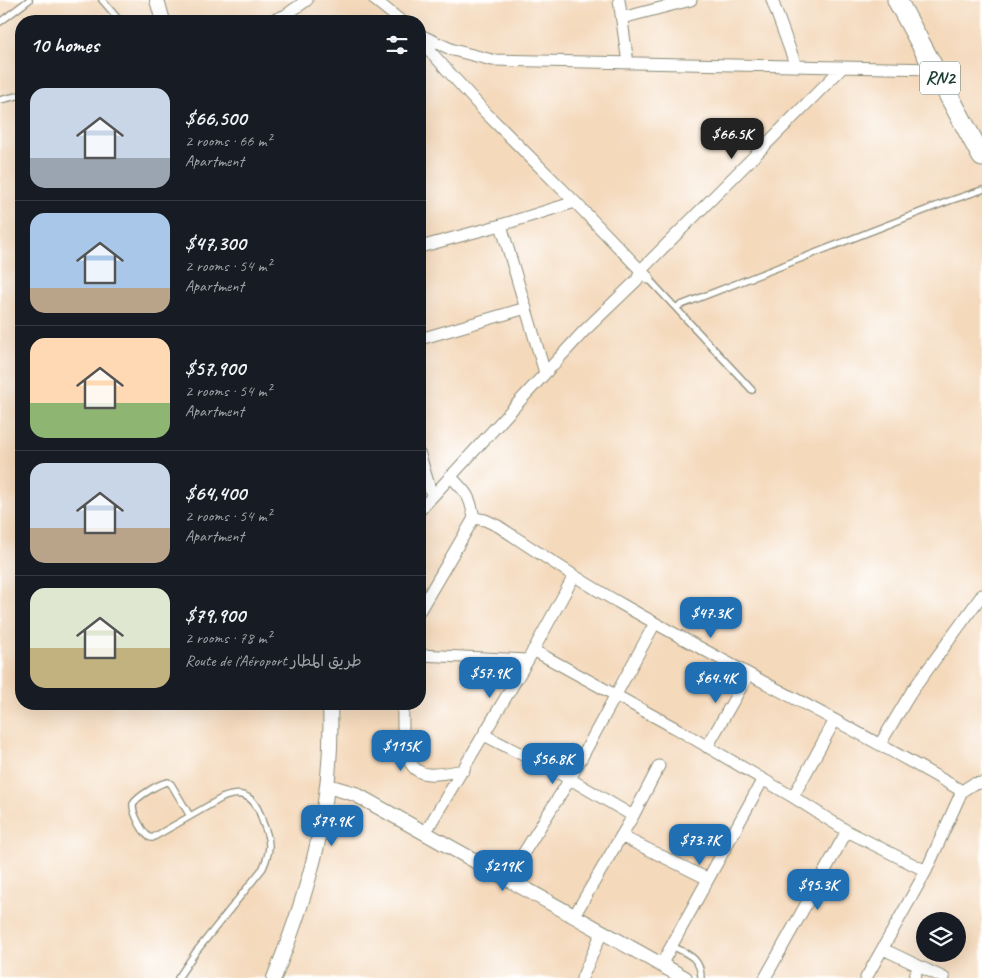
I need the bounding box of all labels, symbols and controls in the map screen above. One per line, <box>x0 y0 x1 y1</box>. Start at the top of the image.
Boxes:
icon: filters <box>383 31 411 59</box>
text: 10 homes <box>30 32 99 58</box>
road number: RN2 <box>920 62 960 94</box>
text: $66,500 <box>185 105 246 131</box>
icon: home <box>70 108 130 168</box>
pin: $66.5K <box>691 118 773 160</box>
text: $66.5K <box>712 124 752 144</box>
text: 2 rooms · 66 m² <box>185 131 271 151</box>
text: Apartment <box>185 151 244 171</box>
text: $47,300 <box>185 230 246 256</box>
icon: home <box>70 233 130 293</box>
text: 2 rooms · 54 m² <box>185 256 271 276</box>
text: Apartment <box>185 276 244 296</box>
text: $57,900 <box>185 355 245 381</box>
icon: home <box>70 358 130 418</box>
text: 2 rooms · 54 m² <box>185 381 271 401</box>
text: Apartment <box>185 401 244 421</box>
text: $64,400 <box>185 480 246 506</box>
icon: home <box>70 483 130 543</box>
text: 2 rooms · 54 m² <box>185 506 271 526</box>
text: Apartment <box>185 526 244 546</box>
pin: $47.3K <box>670 596 752 639</box>
text: $79,900 <box>185 602 245 628</box>
text: $47.3K <box>691 603 731 623</box>
icon: home <box>70 608 130 668</box>
text: 2 rooms · 78 m² <box>185 628 271 648</box>
text: Route de l'Aéroport طريق المطار <box>185 651 362 671</box>
pin: $57.9K <box>449 656 531 699</box>
pin: $64.4K <box>675 662 757 704</box>
text: $57.9K <box>470 663 510 683</box>
text: $64.4K <box>696 668 736 688</box>
pin: $115K <box>366 730 436 772</box>
text: $115K <box>383 736 419 756</box>
pin: $56.8K <box>512 742 594 785</box>
text: $56.8K <box>533 749 573 769</box>
pin: $79.9K <box>291 804 373 847</box>
text: $79.9K <box>312 811 352 831</box>
pin: $73.7K <box>659 824 741 866</box>
text: $73.7K <box>680 830 720 850</box>
pin: $219K <box>468 850 538 892</box>
text: $219K <box>485 856 521 876</box>
pin: $95.3K <box>777 868 859 911</box>
text: $95.3K <box>798 875 838 895</box>
map controls <box>916 912 966 962</box>
button: layers <box>916 912 966 962</box>

